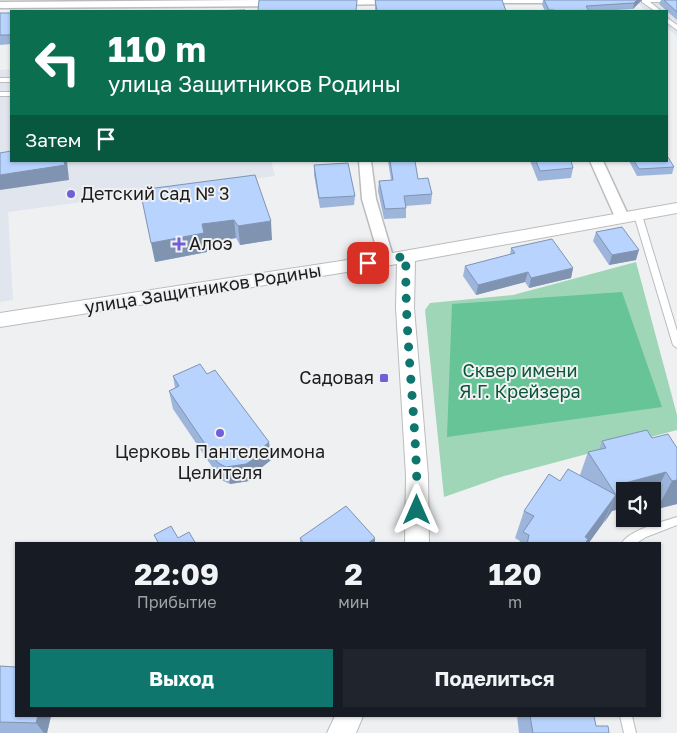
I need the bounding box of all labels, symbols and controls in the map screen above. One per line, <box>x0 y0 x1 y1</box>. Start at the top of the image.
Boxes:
text: 110 m <box>108 28 206 70</box>
icon: left <box>25 30 90 95</box>
text: улица Защитников Родины <box>108 70 401 97</box>
icon: arrive <box>92 125 120 153</box>
text: Затем <box>25 128 82 151</box>
place label: Детский сад № 3 <box>81 182 230 204</box>
marker: Детский сад № 3 <box>65 188 77 200</box>
place label: Алоэ <box>189 232 233 254</box>
marker: Алоэ <box>173 238 185 250</box>
pin <box>347 242 389 284</box>
icon: arrive <box>354 249 382 277</box>
street label: улица Защитников Родины <box>83 258 323 318</box>
park label: Сквер имени Я.Г. Крейзера <box>459 359 581 402</box>
place label: Садовая <box>299 366 374 388</box>
marker: Садовая <box>378 372 390 384</box>
marker: Церковь Пантелеимона Целителя <box>214 427 226 439</box>
place label: Церковь Пантелеимона Целителя <box>115 440 325 483</box>
map controls <box>616 482 661 527</box>
button: sound <box>616 482 661 527</box>
position arrow <box>390 483 442 535</box>
text: 22:09 <box>134 556 219 592</box>
text: 2 <box>345 556 363 592</box>
text: 120 <box>489 556 542 592</box>
text: Прибытие <box>137 592 216 612</box>
text: мин <box>338 592 369 612</box>
text: m <box>508 592 522 612</box>
button: Выход <box>30 649 333 707</box>
button: Поделиться <box>343 649 646 707</box>

